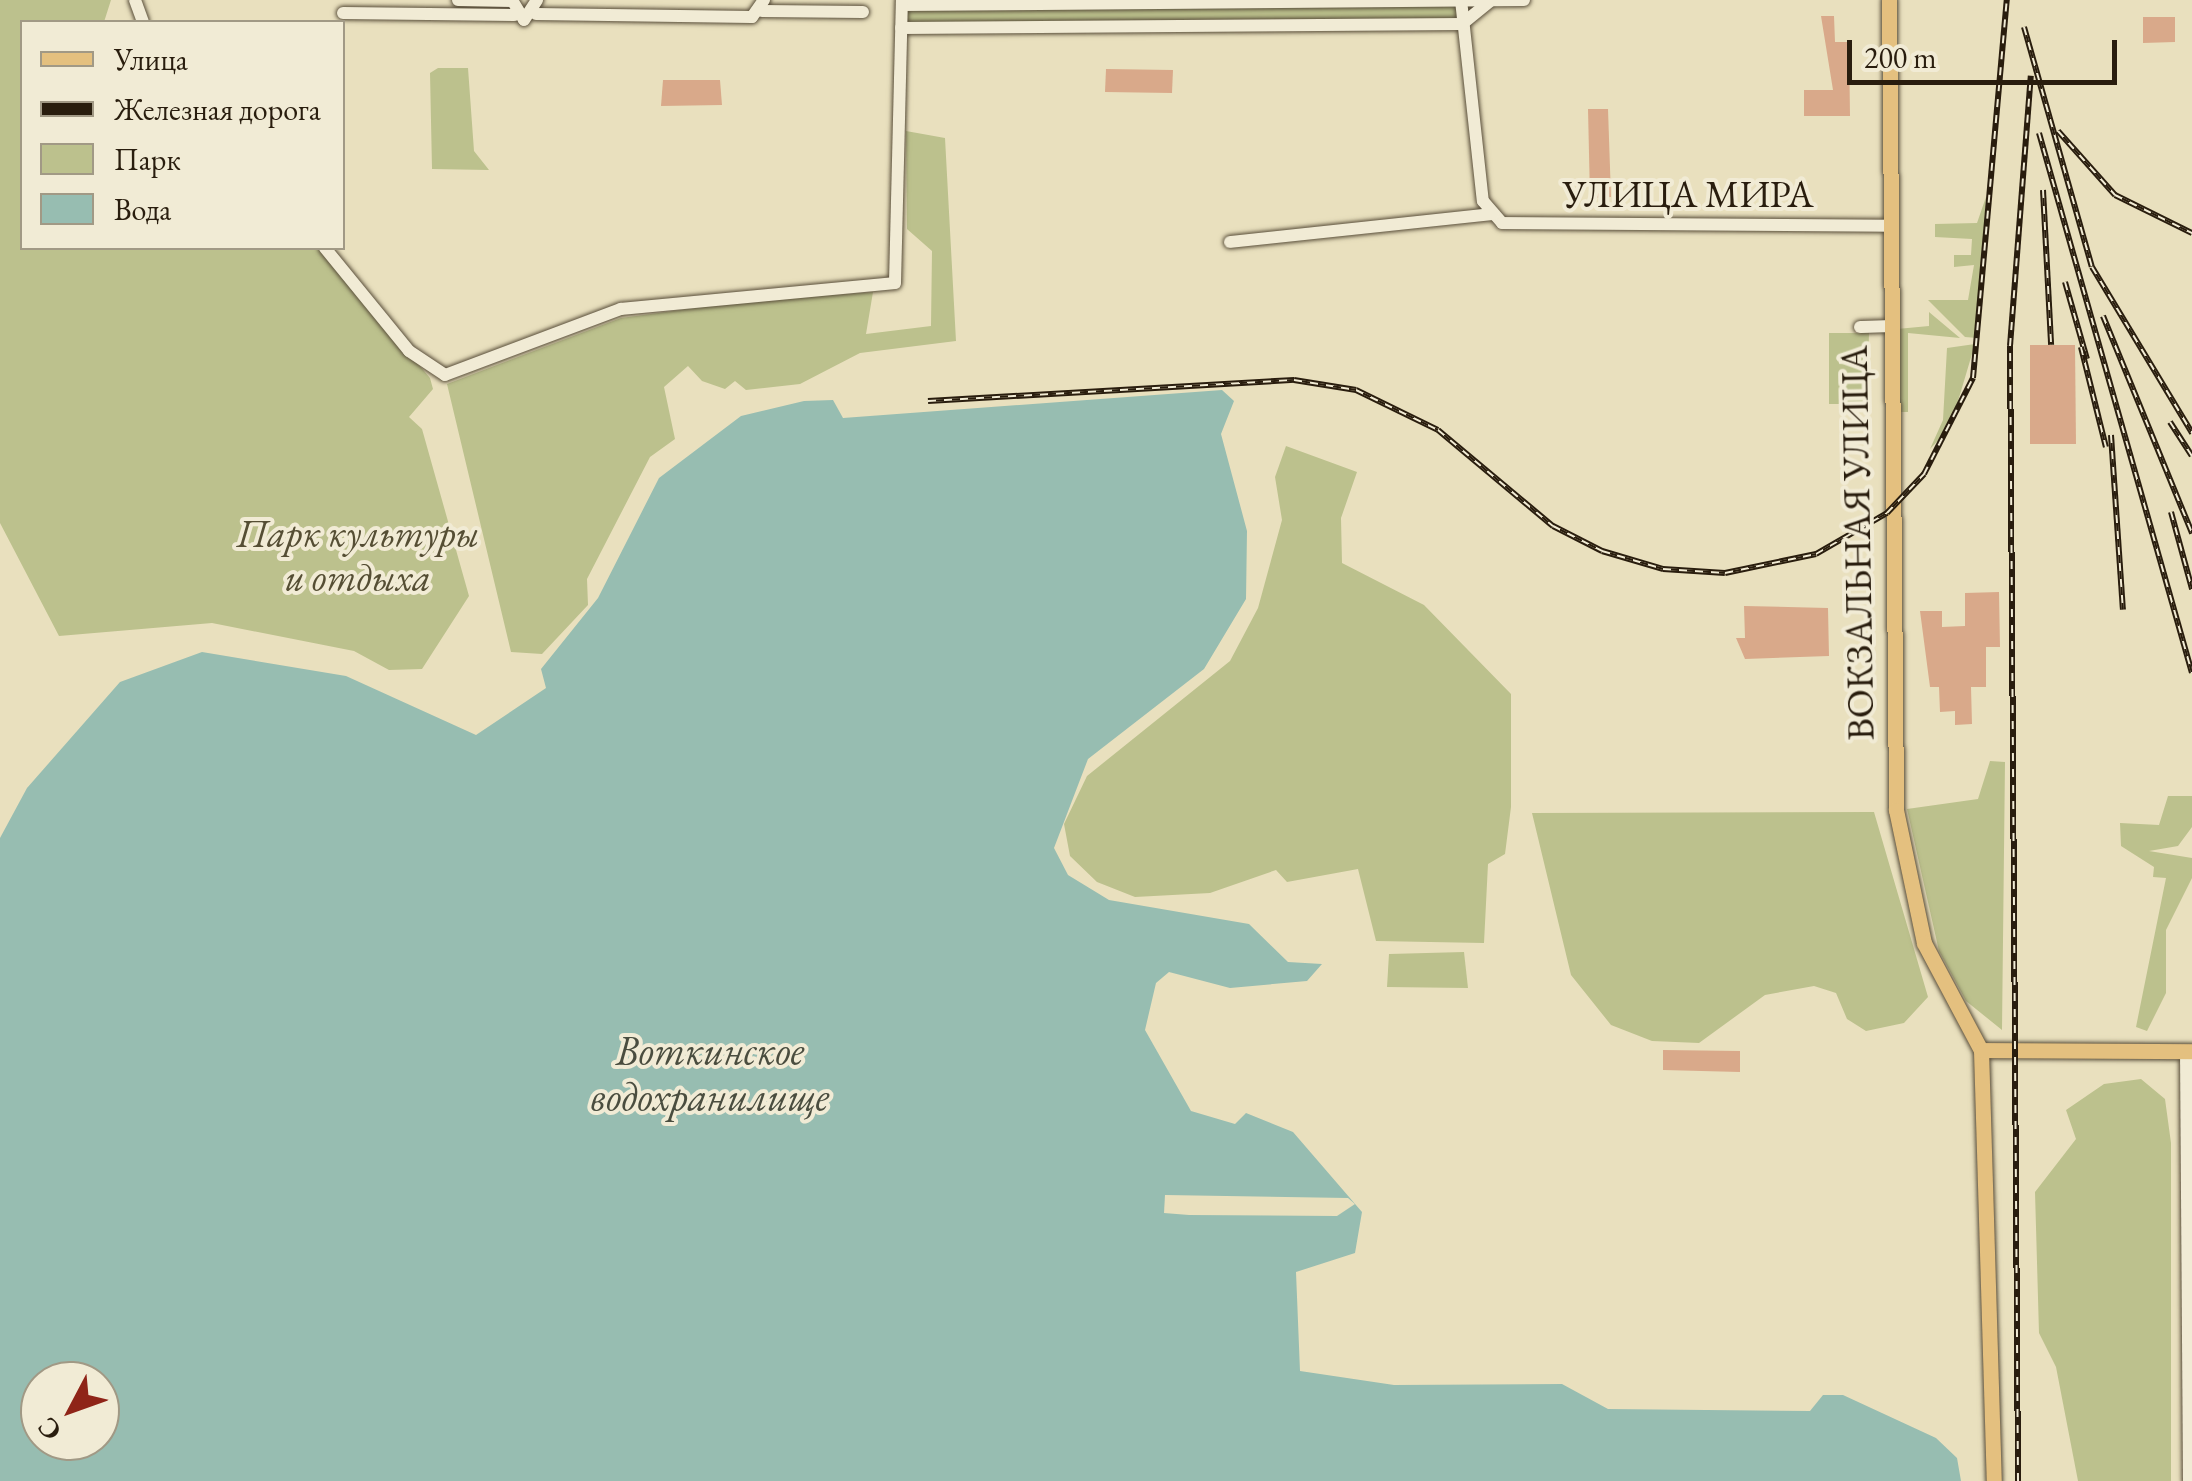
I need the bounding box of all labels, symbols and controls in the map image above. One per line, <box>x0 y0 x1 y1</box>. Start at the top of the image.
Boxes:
legend <box>20 20 345 250</box>
scale bar <box>1852 20 2122 82</box>
text: 200 m <box>1864 38 1937 77</box>
text: Улица <box>114 40 188 79</box>
text: Железная дорога <box>114 90 321 129</box>
text: Парк <box>114 140 181 179</box>
street label: УЛИЦА МИРА <box>1562 171 1814 217</box>
text: Вода <box>114 190 171 229</box>
street label: ВОКЗАЛЬНАЯ УЛИЦА <box>1831 345 1883 741</box>
park label: Парк культуры и отдыха <box>237 510 479 600</box>
water label: Воткинское водохранилище <box>591 1026 829 1120</box>
north arrow <box>20 1361 120 1461</box>
text: С <box>29 1410 69 1449</box>

